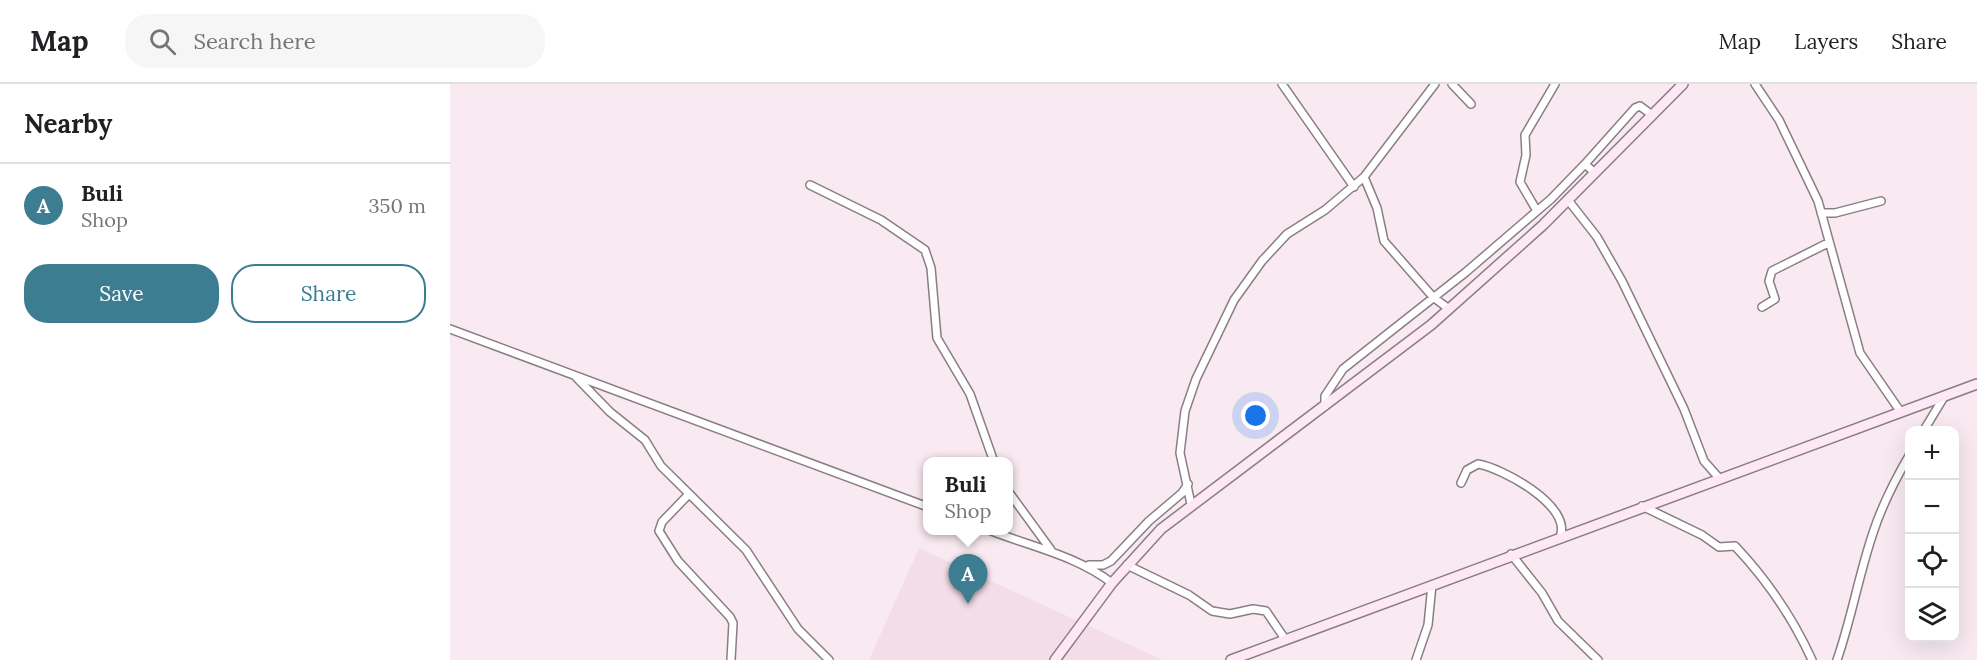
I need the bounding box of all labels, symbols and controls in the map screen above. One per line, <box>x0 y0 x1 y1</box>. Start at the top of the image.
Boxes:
search box <box>125 14 545 68</box>
text: Map <box>30 23 89 59</box>
icon: search <box>146 25 179 58</box>
text: Search here <box>194 27 316 55</box>
text: Map <box>1718 28 1761 55</box>
text: Layers <box>1794 28 1858 55</box>
text: Share <box>1891 28 1947 55</box>
text: Nearby <box>24 107 112 140</box>
text: Buli <box>81 179 123 207</box>
text: A <box>37 193 50 218</box>
text: 350 m <box>368 193 426 218</box>
text: Shop <box>81 207 128 232</box>
button: Save <box>24 264 219 323</box>
button: Share <box>231 264 426 323</box>
your location <box>1241 401 1270 430</box>
map controls <box>1905 426 1959 642</box>
button: + <box>1905 426 1959 480</box>
popup <box>923 457 1013 535</box>
text: Buli <box>945 470 987 498</box>
button: − <box>1905 480 1959 534</box>
text: Shop <box>945 498 991 523</box>
button: locate <box>1905 534 1959 588</box>
pin: A <box>948 554 988 604</box>
button: layers <box>1905 588 1959 642</box>

